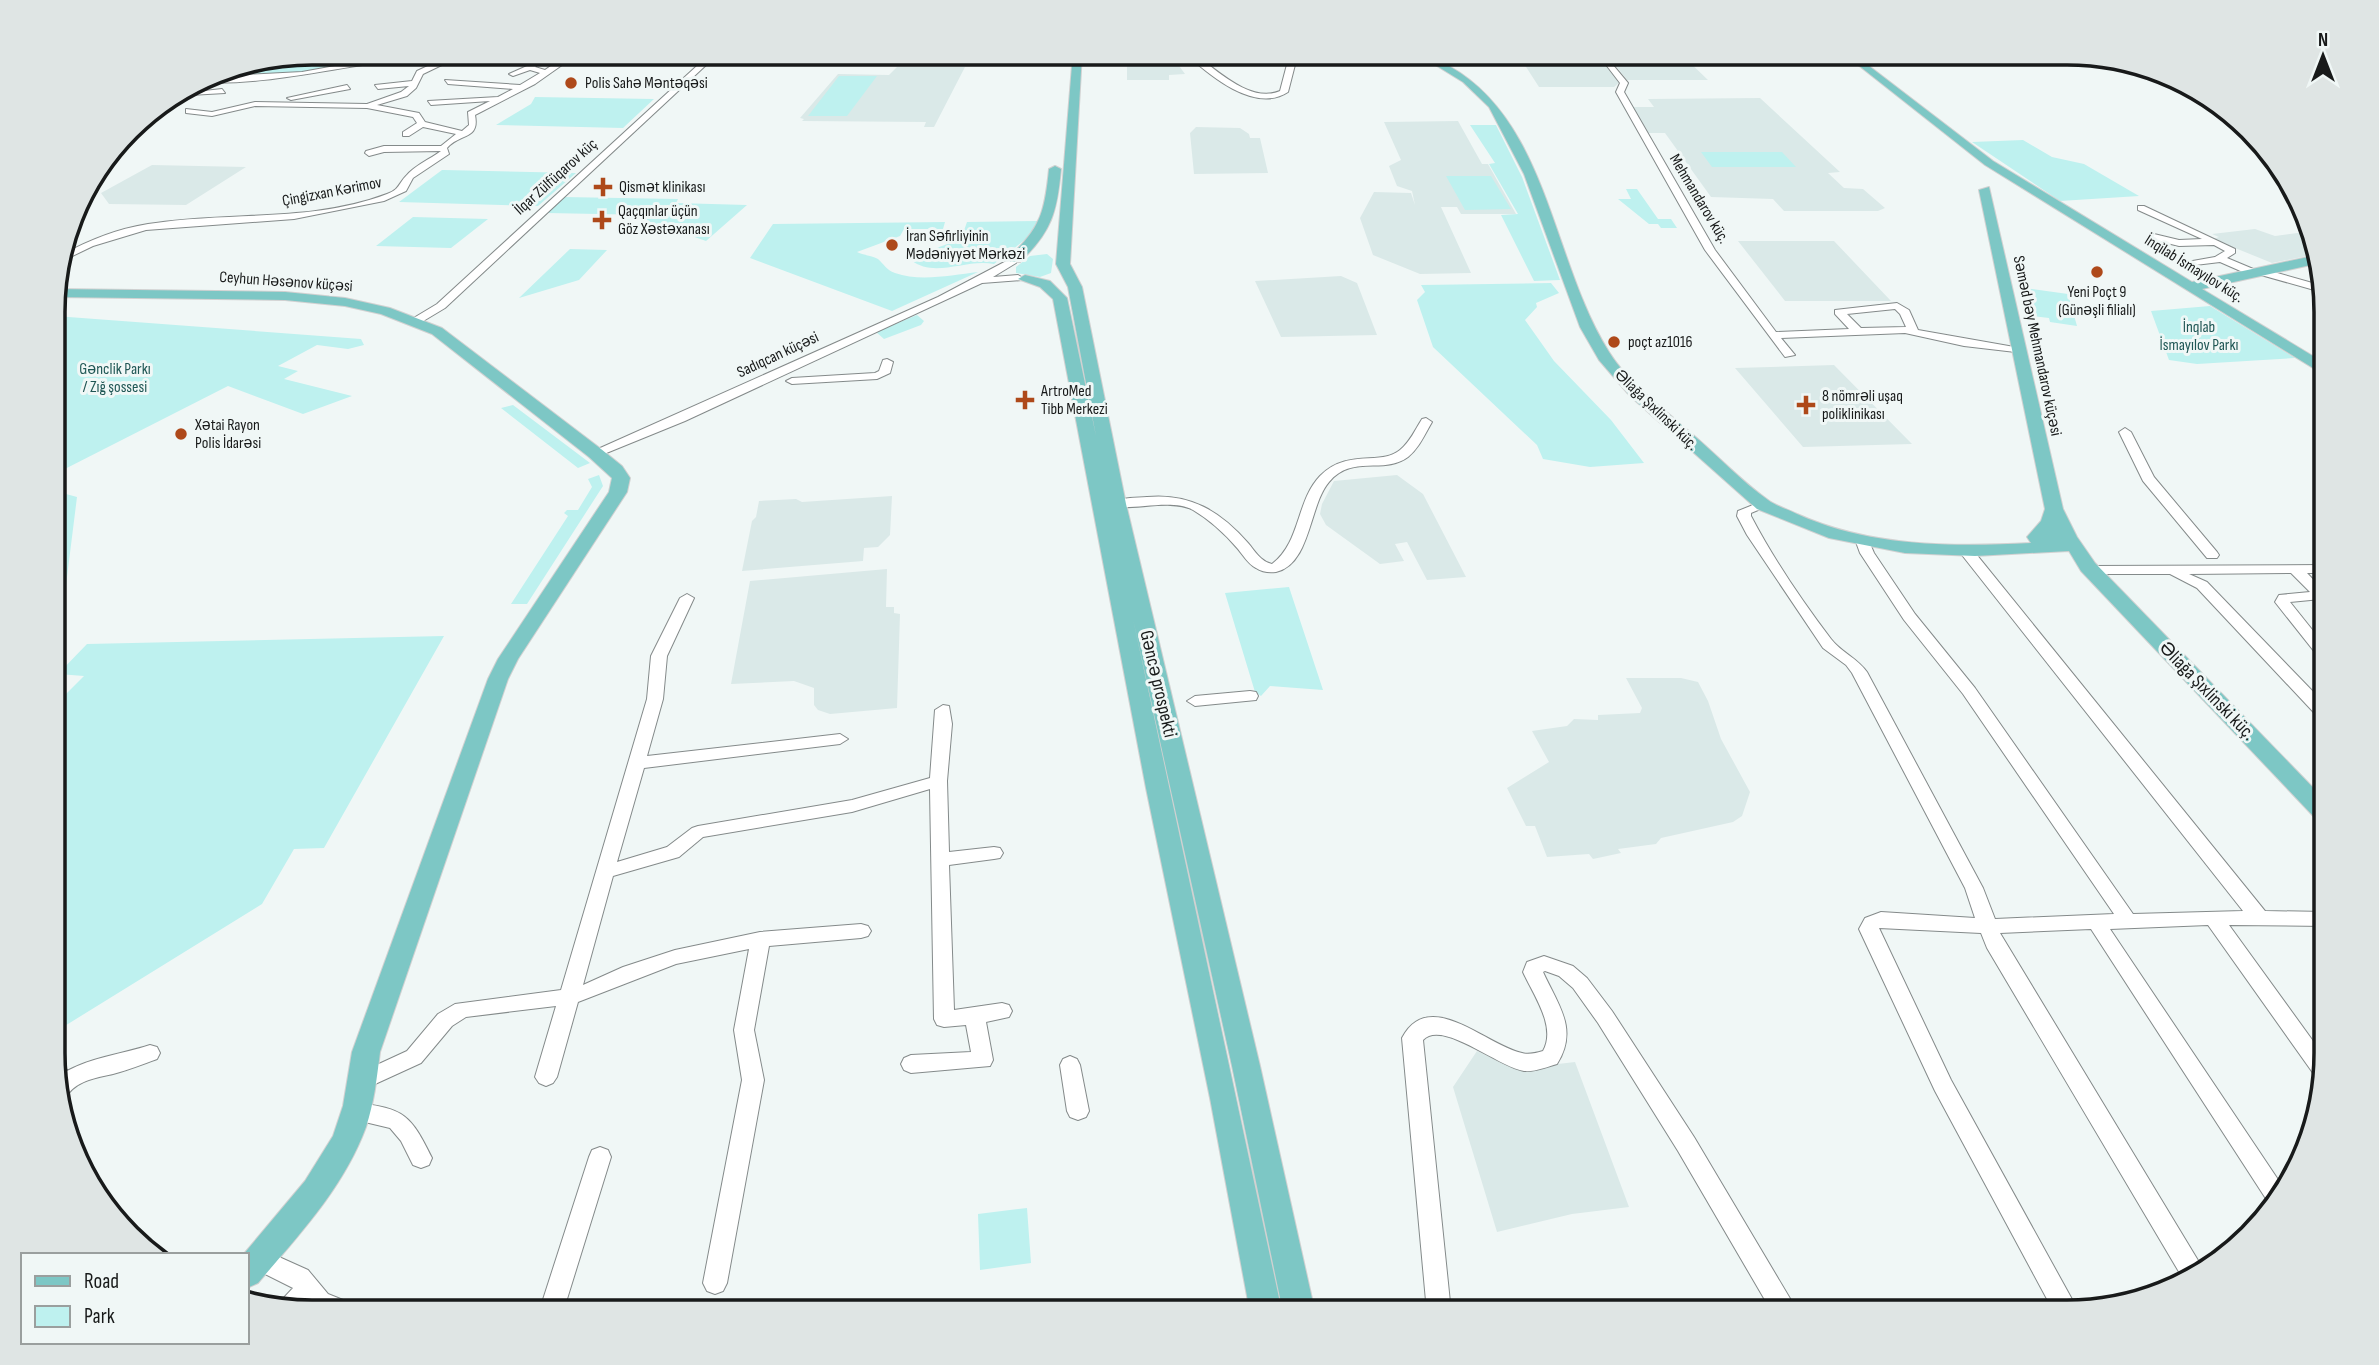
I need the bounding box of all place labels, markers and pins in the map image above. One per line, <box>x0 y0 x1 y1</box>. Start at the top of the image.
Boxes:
place label: Polis Sahə Məntəqəsi <box>585 74 708 93</box>
marker: Polis Sahə Məntəqəsi <box>563 75 579 91</box>
marker: Qismət klinikası <box>593 177 613 197</box>
place label: Qismət klinikası <box>619 178 705 197</box>
place label: Qaçqınlar üçün Göz Xəstəxanası <box>618 202 710 239</box>
marker: Qaçqınlar üçün Göz Xəstəxanası <box>592 210 612 230</box>
place label: İran Səfirliyinin Mədəniyyət Mərkəzi <box>906 227 1025 264</box>
marker: İran Səfirliyinin Mədəniyyət Mərkəzi <box>884 237 900 253</box>
marker: Yeni Poçt 9 (Günəşli filialı) <box>2089 264 2105 280</box>
place label: Yeni Poçt 9 (Günəşli filialı) <box>2058 283 2136 320</box>
place label: poçt az1016 <box>1628 333 1693 352</box>
marker: poçt az1016 <box>1606 334 1622 350</box>
place label: ArtroMed Tibb Merkezi <box>1040 382 1108 419</box>
place label: 8 nömrəli uşaq poliklinikası <box>1822 387 1903 424</box>
marker: ArtroMed Tibb Merkezi <box>1015 390 1035 410</box>
marker: 8 nömrəli uşaq poliklinikası <box>1796 395 1816 415</box>
place label: Xətai Rayon Polis İdarəsi <box>194 416 261 453</box>
marker: Xətai Rayon Polis İdarəsi <box>173 426 189 442</box>

